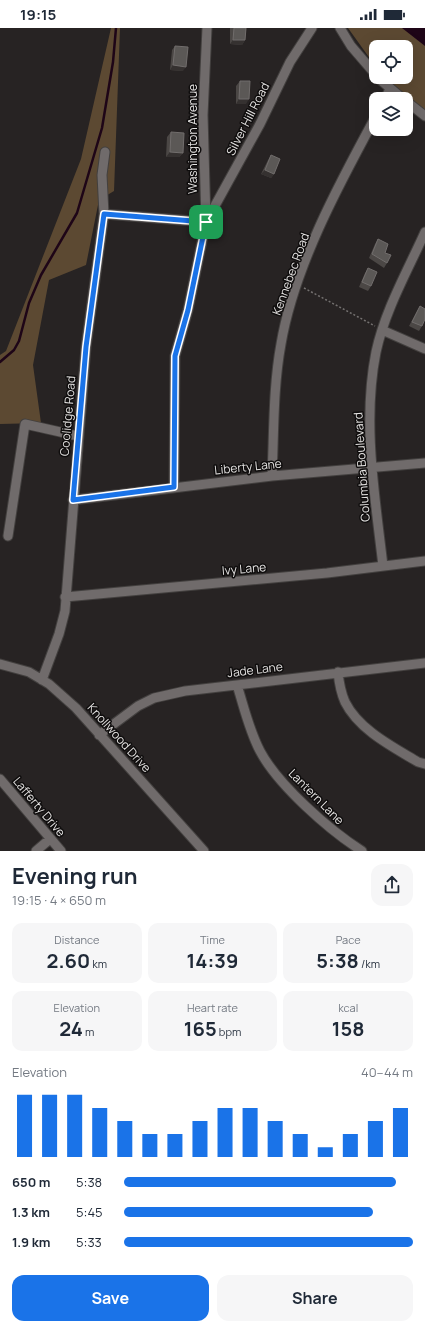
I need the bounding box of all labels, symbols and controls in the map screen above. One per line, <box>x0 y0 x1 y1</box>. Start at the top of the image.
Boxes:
text: 19:15 <box>20 4 56 25</box>
map controls <box>369 40 413 136</box>
button: locate <box>369 40 413 84</box>
street label: Silver Hill Road <box>222 79 273 158</box>
street label: Washington Avenue <box>184 84 201 194</box>
button: layers <box>369 92 413 136</box>
pin <box>189 205 223 239</box>
icon: arrive <box>195 211 217 233</box>
street label: Kennebec Road <box>268 230 313 317</box>
street label: Coolidge Road <box>56 375 79 457</box>
street label: Columbia Boulevard <box>349 412 374 522</box>
street label: Liberty Lane <box>213 455 282 478</box>
street label: Ivy Lane <box>221 558 267 579</box>
street label: Jade Lane <box>226 658 284 681</box>
street label: Knollwood Drive <box>84 699 155 776</box>
street label: Lantern Lane <box>285 765 348 828</box>
street label: Lafferty Drive <box>9 773 69 840</box>
text: Evening run <box>12 861 137 891</box>
button: share <box>371 864 413 906</box>
text: 19:15 · 4 × 650 m <box>12 891 106 909</box>
text: Distance <box>54 932 99 947</box>
text: Time <box>200 932 225 947</box>
text: Pace <box>336 932 361 947</box>
text: 2.60 <box>47 947 90 974</box>
text: 14:39 <box>187 947 238 974</box>
text: 5:38 <box>316 947 359 974</box>
text: km <box>90 956 107 971</box>
text: /km <box>359 956 380 971</box>
text: Elevation <box>54 1000 100 1015</box>
text: Heart rate <box>187 1000 238 1015</box>
text: kcal <box>338 1000 358 1015</box>
text: 24 <box>59 1015 83 1042</box>
text: 165 <box>184 1015 217 1042</box>
text: 158 <box>332 1015 365 1042</box>
text: m <box>83 1024 94 1039</box>
text: bpm <box>217 1024 241 1039</box>
text: Elevation <box>12 1063 67 1081</box>
text: 40–44 m <box>361 1063 413 1081</box>
text: 650 m <box>12 1173 51 1191</box>
text: 5:38 <box>76 1173 102 1191</box>
text: 1.3 km <box>12 1203 50 1221</box>
text: 5:45 <box>76 1203 103 1221</box>
text: 1.9 km <box>12 1233 50 1251</box>
text: 5:33 <box>76 1233 102 1251</box>
button: Save <box>12 1275 209 1321</box>
button: Share <box>217 1275 413 1321</box>

